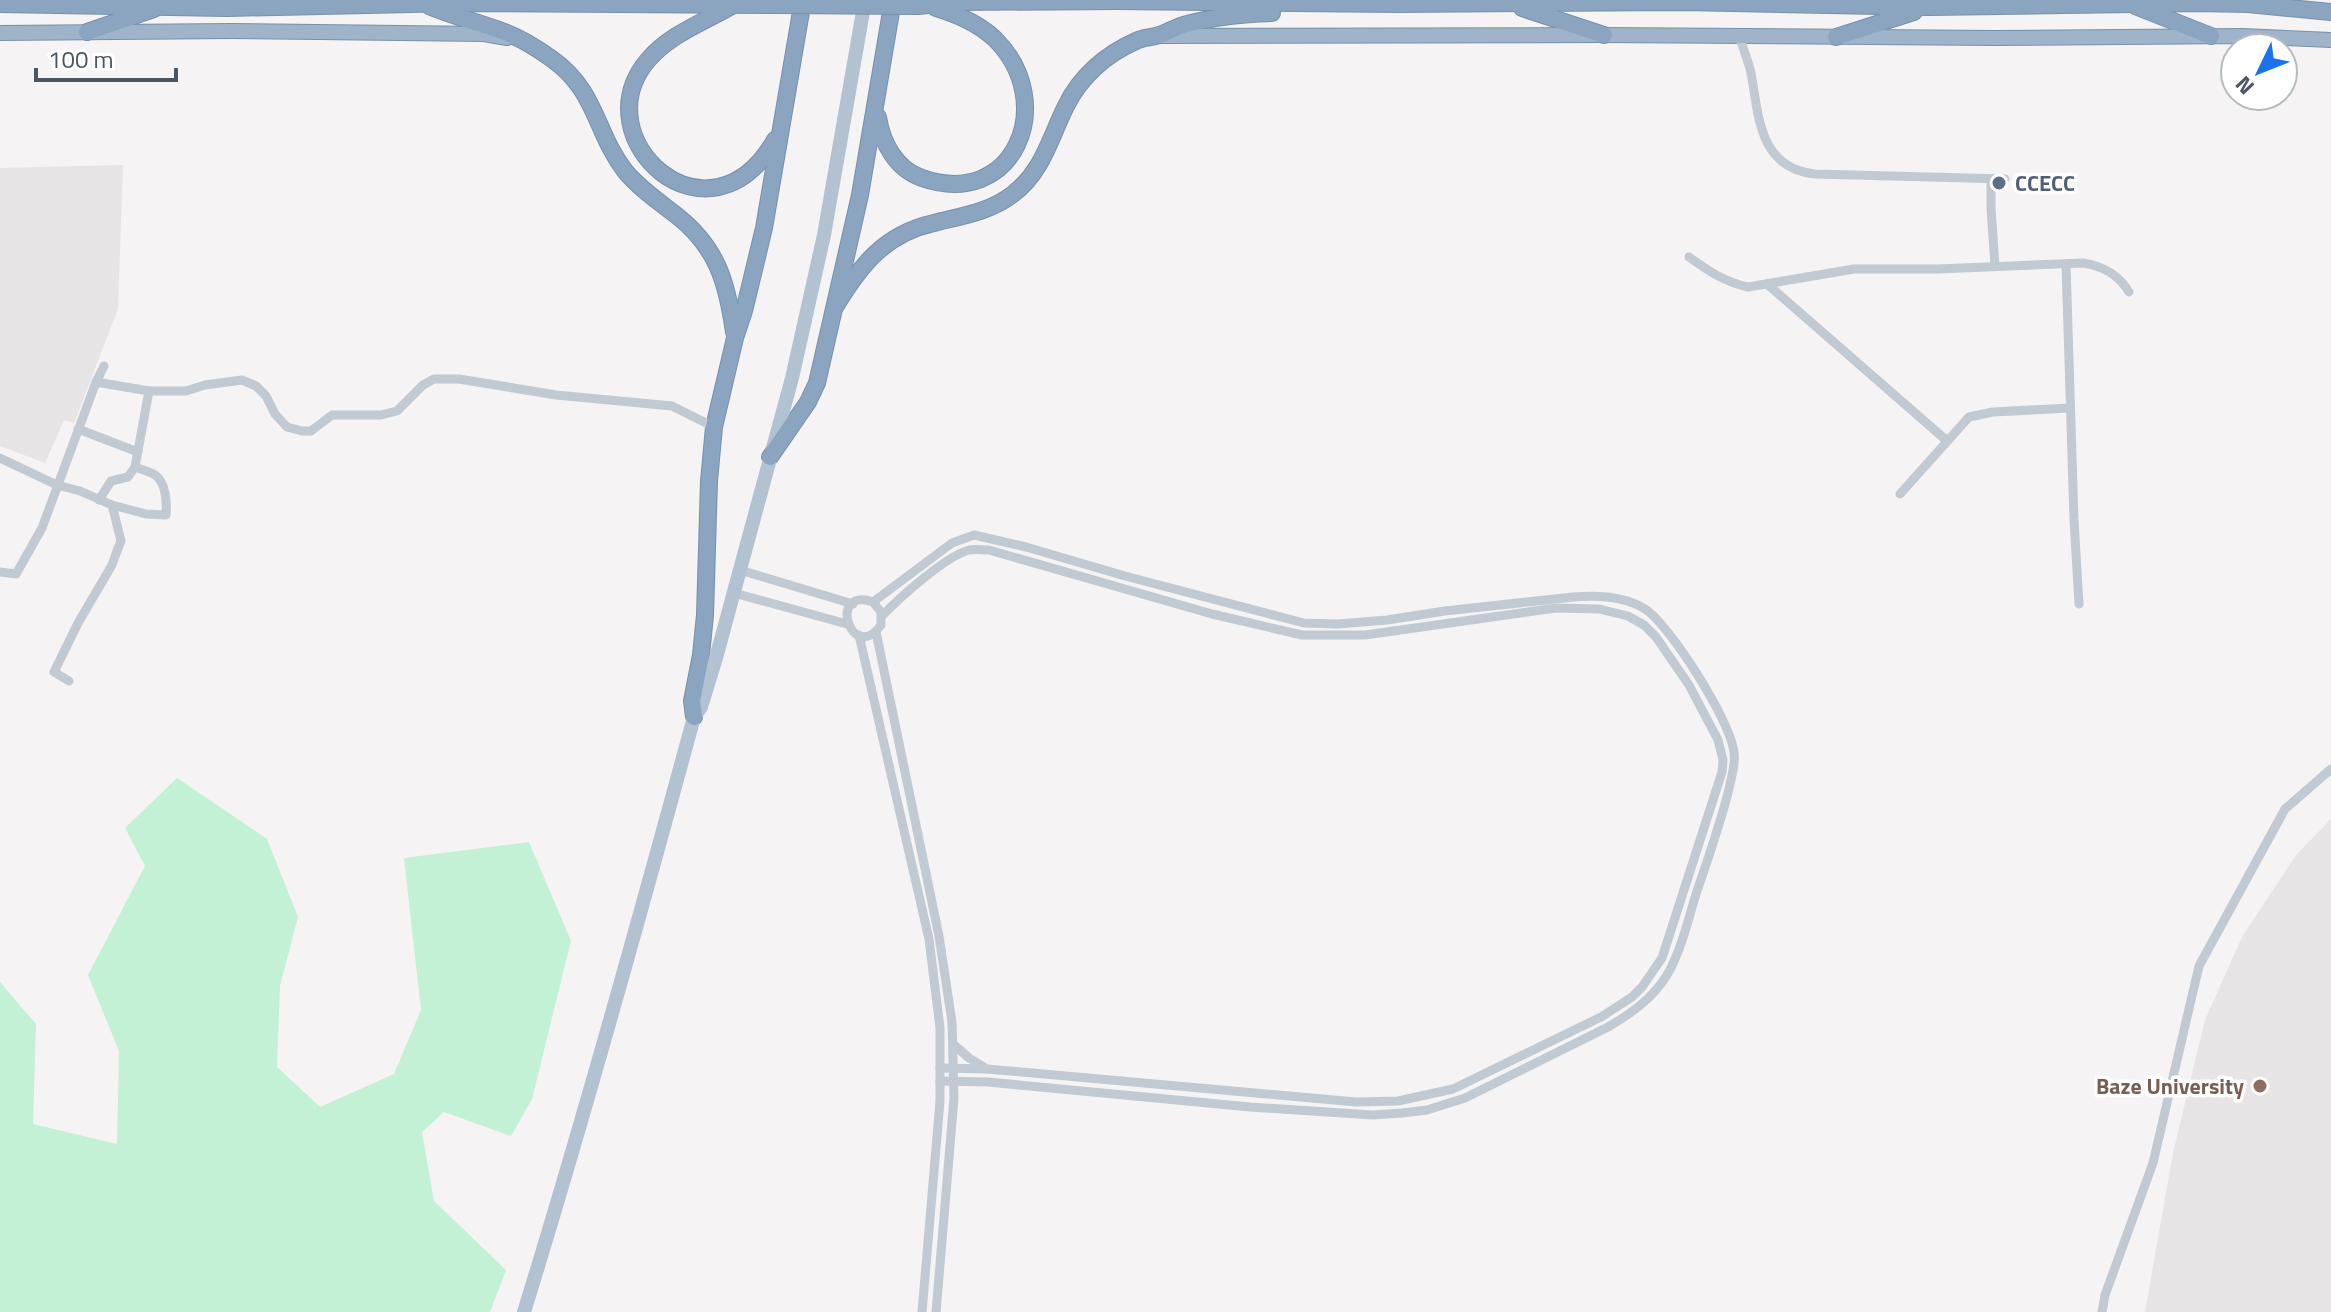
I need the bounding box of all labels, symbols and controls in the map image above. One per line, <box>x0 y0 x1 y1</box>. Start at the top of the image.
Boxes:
scale bar <box>36 32 176 82</box>
north arrow <box>2219 32 2299 112</box>
text: 100 m <box>48 41 114 77</box>
text: N <box>2227 68 2262 103</box>
place label: CCECC <box>2015 166 2075 200</box>
marker: CCECC <box>1990 174 2008 192</box>
place label: Baze University <box>2096 1069 2244 1103</box>
marker: Baze University <box>2251 1077 2269 1095</box>

